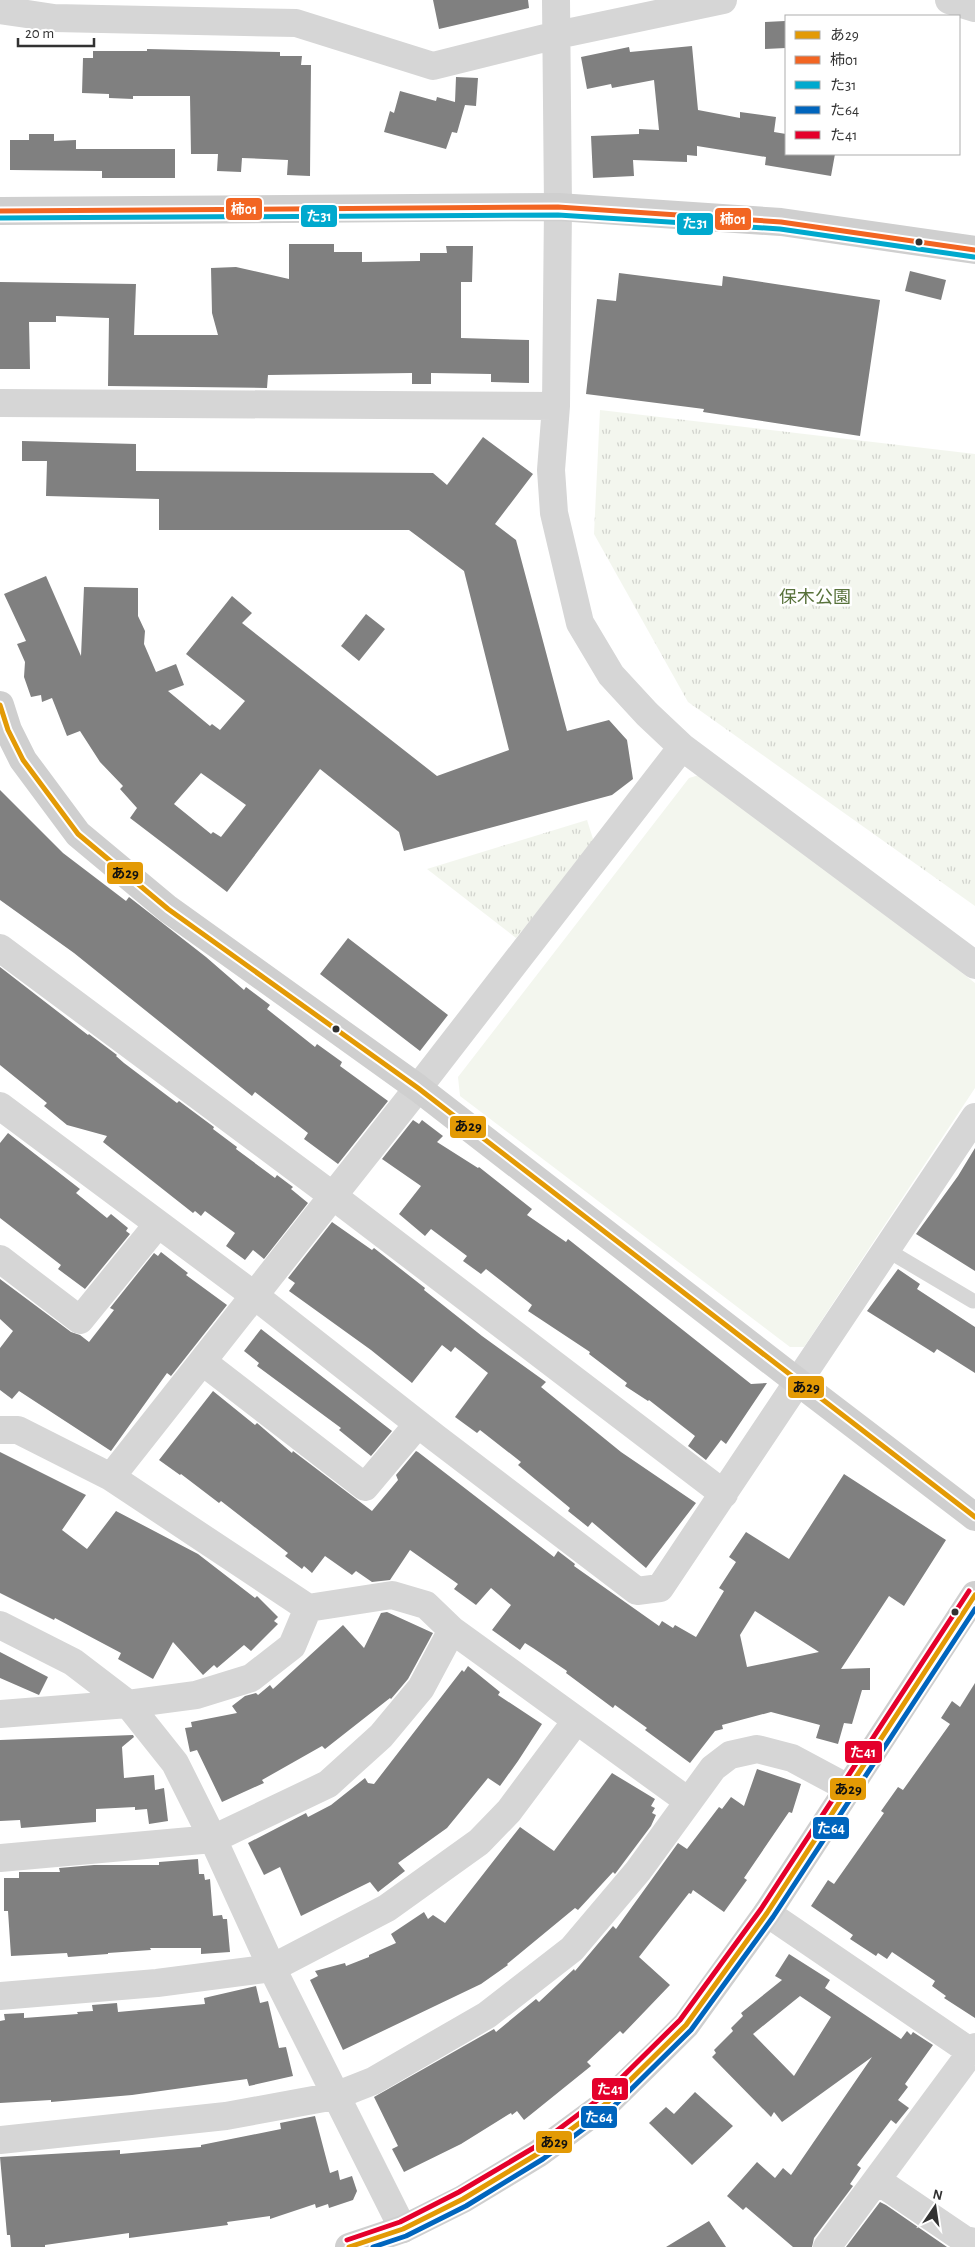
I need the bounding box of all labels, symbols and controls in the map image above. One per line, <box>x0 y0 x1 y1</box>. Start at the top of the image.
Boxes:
scale bar <box>18 15 94 47</box>
legend <box>785 15 960 155</box>
text: 20 m <box>25 26 54 41</box>
text: あ29 <box>830 27 859 43</box>
text: 柿01 <box>830 52 858 68</box>
text: た31 <box>830 78 856 93</box>
text: た64 <box>830 103 859 118</box>
text: た41 <box>830 128 857 143</box>
line badge: 柿01 <box>225 197 263 221</box>
text: 柿01 <box>231 202 257 217</box>
line badge: た31 <box>300 204 338 228</box>
line badge: 柿01 <box>714 207 752 231</box>
text: た31 <box>306 209 332 224</box>
line badge: た31 <box>676 212 714 236</box>
text: 柿01 <box>720 212 746 227</box>
text: た31 <box>682 216 708 231</box>
unlabelled marker <box>914 237 924 247</box>
park label: 保木公園 <box>779 588 851 607</box>
line badge: あ29 <box>106 861 144 885</box>
text: あ29 <box>111 866 139 881</box>
unlabelled marker <box>331 1024 341 1034</box>
line badge: あ29 <box>449 1115 487 1139</box>
text: あ29 <box>454 1119 482 1134</box>
line badge: あ29 <box>787 1375 825 1399</box>
text: あ29 <box>792 1380 820 1395</box>
unlabelled marker <box>950 1607 960 1617</box>
line badge: た41 <box>844 1740 883 1764</box>
text: た41 <box>850 1745 876 1760</box>
line badge: あ29 <box>829 1777 867 1801</box>
text: あ29 <box>834 1782 862 1797</box>
line badge: た64 <box>812 1816 850 1840</box>
text: た64 <box>817 1821 845 1836</box>
line badge: た41 <box>591 2077 629 2101</box>
text: た41 <box>597 2082 623 2097</box>
line badge: た64 <box>580 2105 618 2129</box>
text: た64 <box>585 2110 613 2125</box>
line badge: あ29 <box>535 2130 573 2154</box>
text: あ29 <box>540 2135 568 2150</box>
north arrow <box>910 2182 960 2232</box>
text: N <box>931 2187 944 2203</box>

